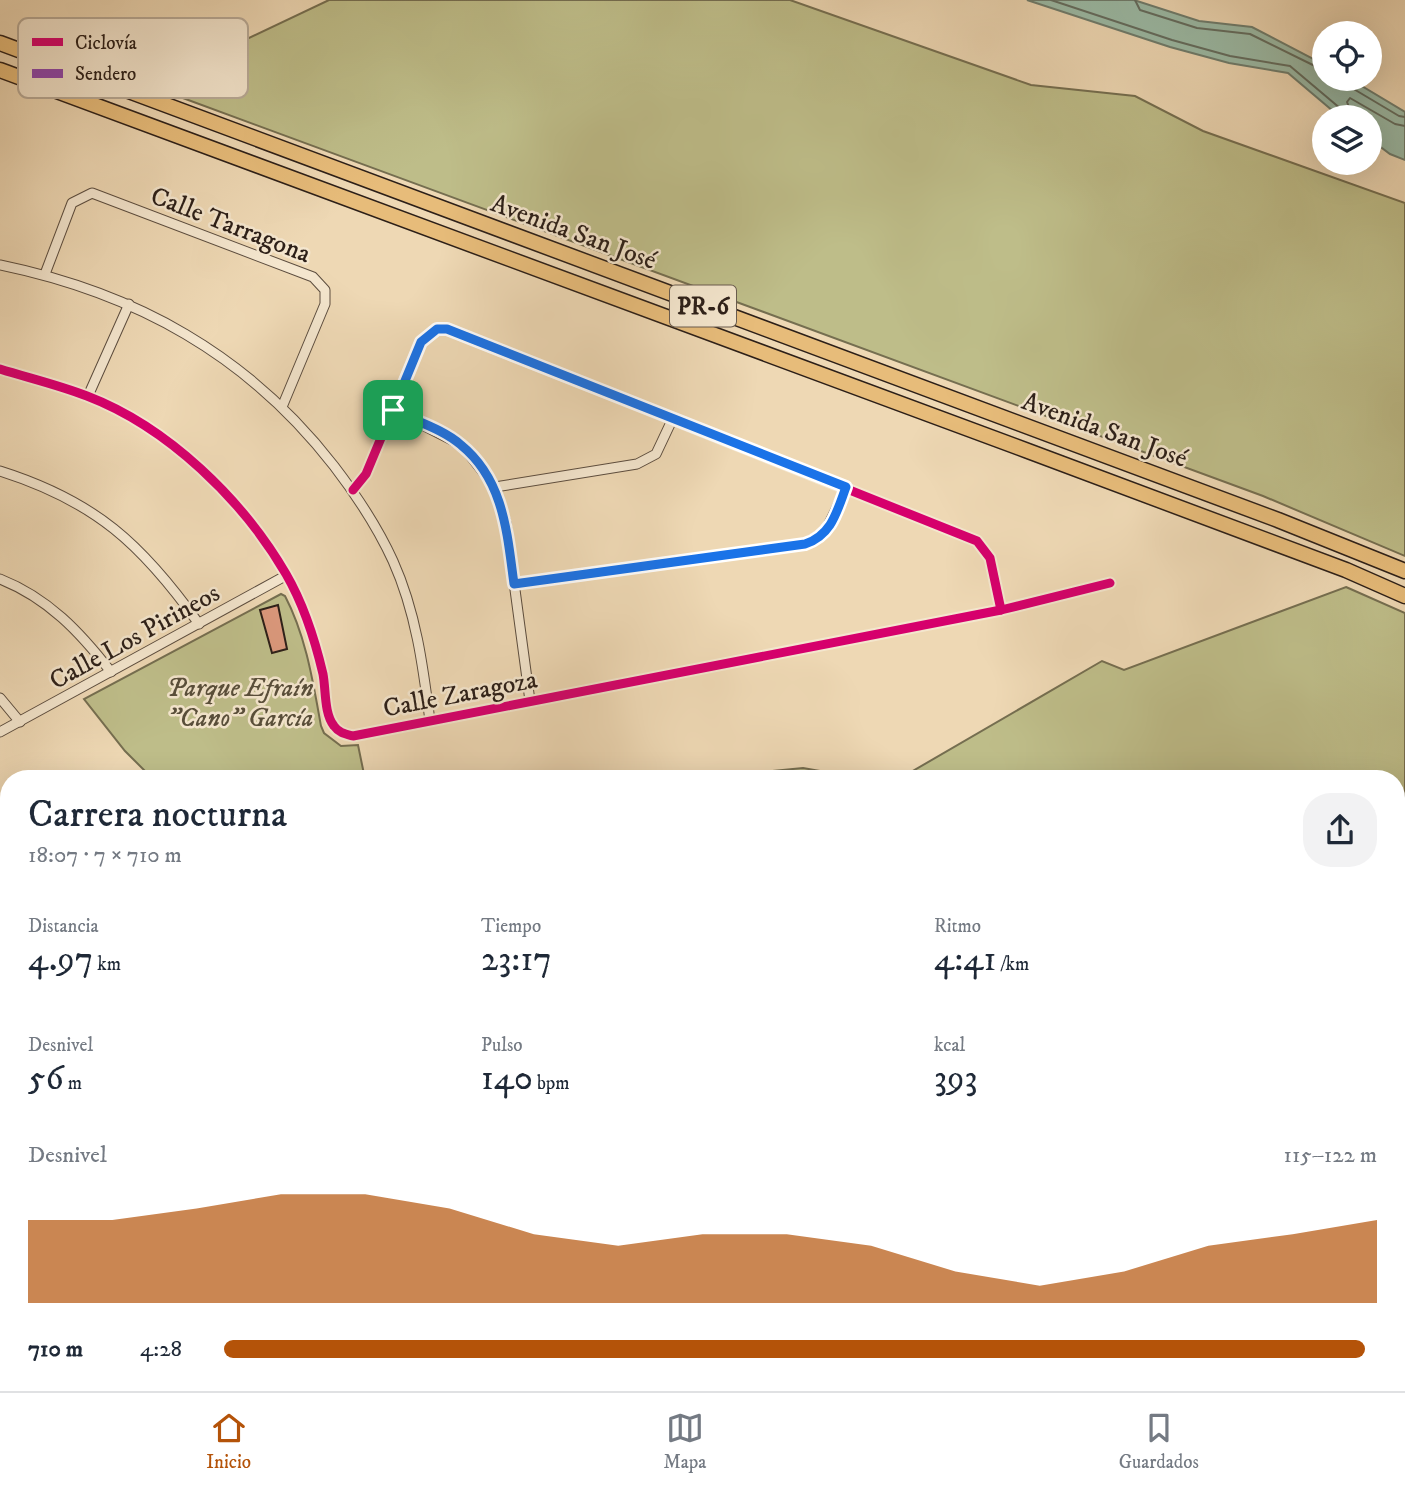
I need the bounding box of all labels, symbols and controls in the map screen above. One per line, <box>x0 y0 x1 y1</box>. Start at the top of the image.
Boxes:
legend <box>18 18 248 98</box>
map controls <box>1312 21 1382 175</box>
button: locate <box>1312 21 1382 91</box>
text: Ciclovía <box>75 32 137 55</box>
text: Sendero <box>75 63 136 86</box>
button: layers <box>1312 105 1382 175</box>
street label: Calle Tarragona <box>146 180 315 271</box>
street label: Avenida San José <box>486 187 661 278</box>
road number: PR-6 <box>670 286 736 326</box>
pin <box>363 380 423 440</box>
street label: Avenida San José <box>1017 385 1192 476</box>
icon: arrive <box>374 391 412 429</box>
street label: Calle Los Pirineos <box>44 577 226 698</box>
street label: Calle Zaragoza <box>380 663 540 726</box>
park label: Parque Efraín "Cano" García <box>167 672 313 735</box>
text: Carrera nocturna <box>28 791 287 839</box>
button: share <box>1303 793 1377 867</box>
text: 18:07 · 7 × 710 m <box>28 841 182 870</box>
text: Distancia <box>28 915 99 938</box>
text: Tiempo <box>481 915 541 938</box>
text: Ritmo <box>934 915 981 938</box>
text: 4.97 <box>28 938 93 982</box>
text: 23:17 <box>481 938 552 982</box>
text: 4:41 <box>934 938 996 982</box>
text: km <box>93 953 121 976</box>
text: /km <box>996 953 1029 976</box>
text: Desnivel <box>28 1034 93 1057</box>
text: Pulso <box>481 1034 523 1057</box>
text: kcal <box>934 1034 965 1057</box>
text: 56 <box>28 1057 64 1101</box>
text: 140 <box>481 1057 533 1101</box>
text: 393 <box>934 1057 978 1101</box>
text: m <box>64 1072 82 1095</box>
text: bpm <box>533 1072 570 1095</box>
text: Desnivel <box>28 1141 107 1170</box>
text: 115–122 m <box>1283 1141 1377 1170</box>
text: 710 m <box>28 1335 83 1364</box>
text: 4:28 <box>140 1335 182 1364</box>
tab: Inicio <box>206 1409 251 1474</box>
tab: Mapa <box>663 1409 706 1474</box>
tab: Guardados <box>1119 1409 1199 1474</box>

